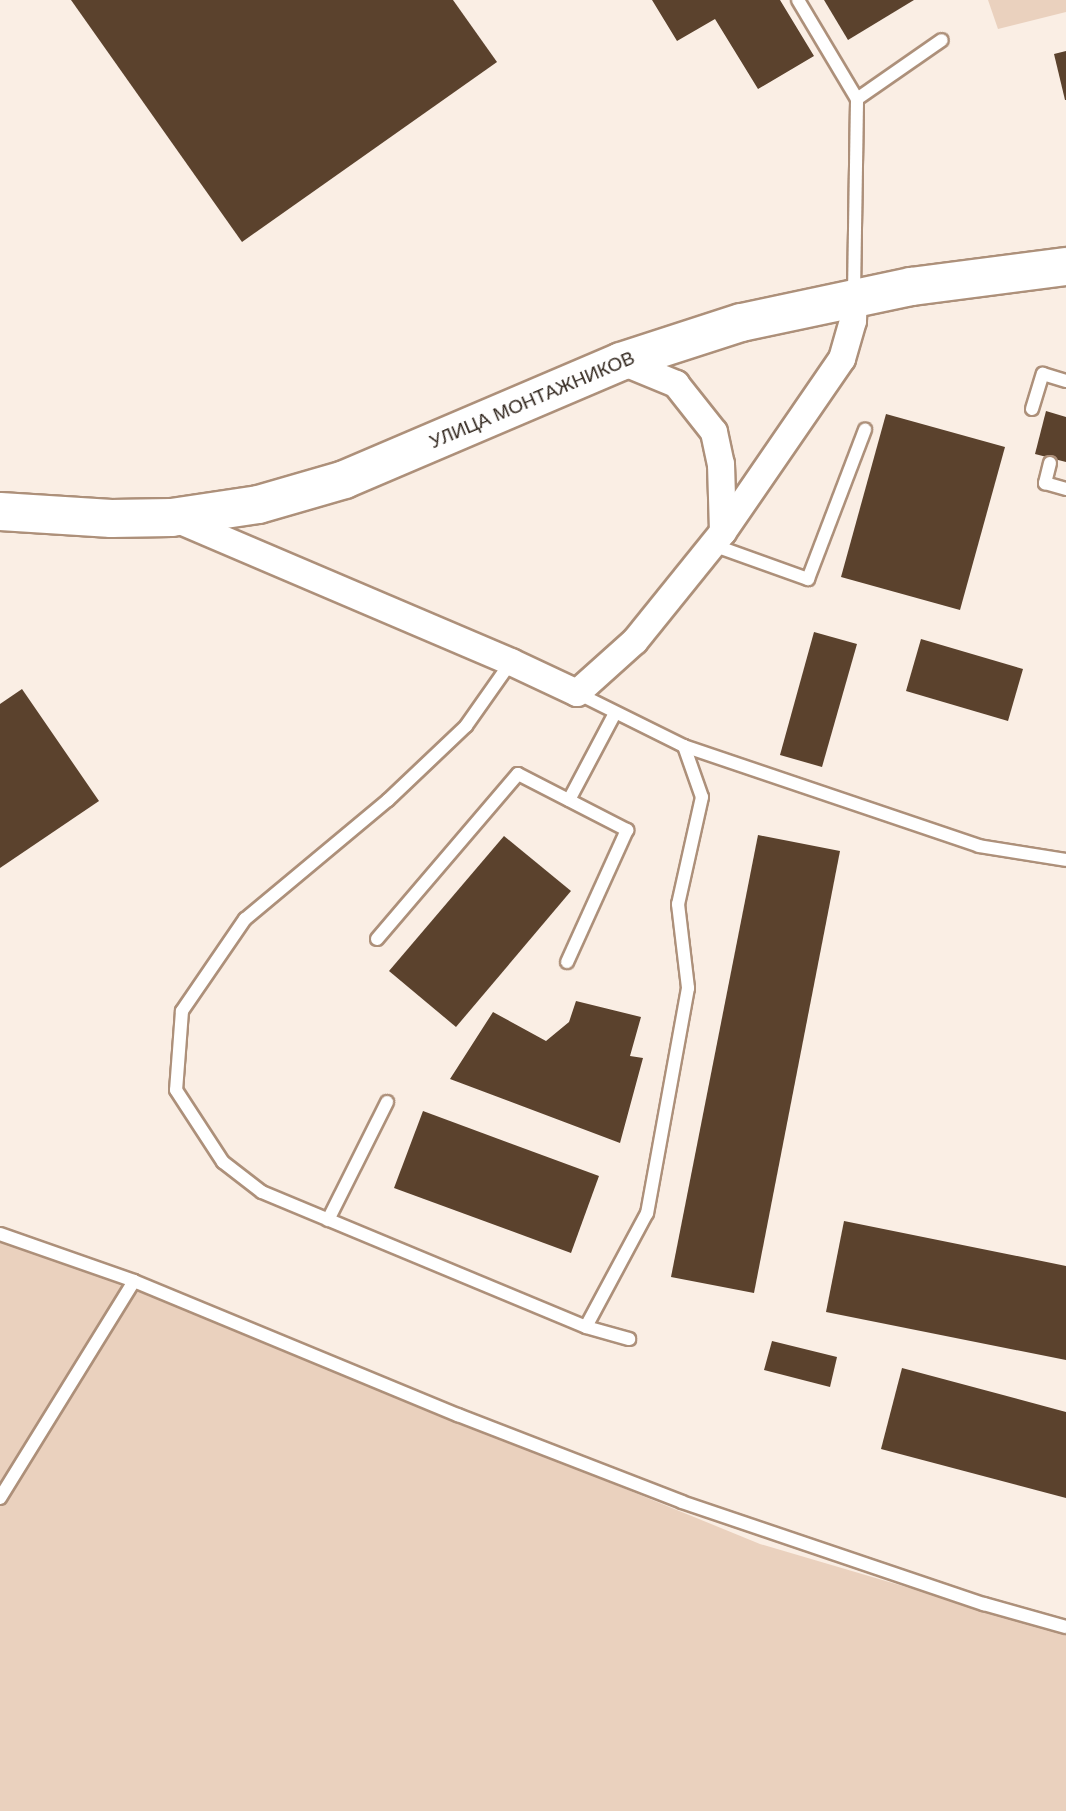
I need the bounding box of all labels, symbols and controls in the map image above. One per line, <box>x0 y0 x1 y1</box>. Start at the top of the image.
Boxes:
street label: УЛИЦА МОНТАЖНИКОВ <box>426 346 638 454</box>

